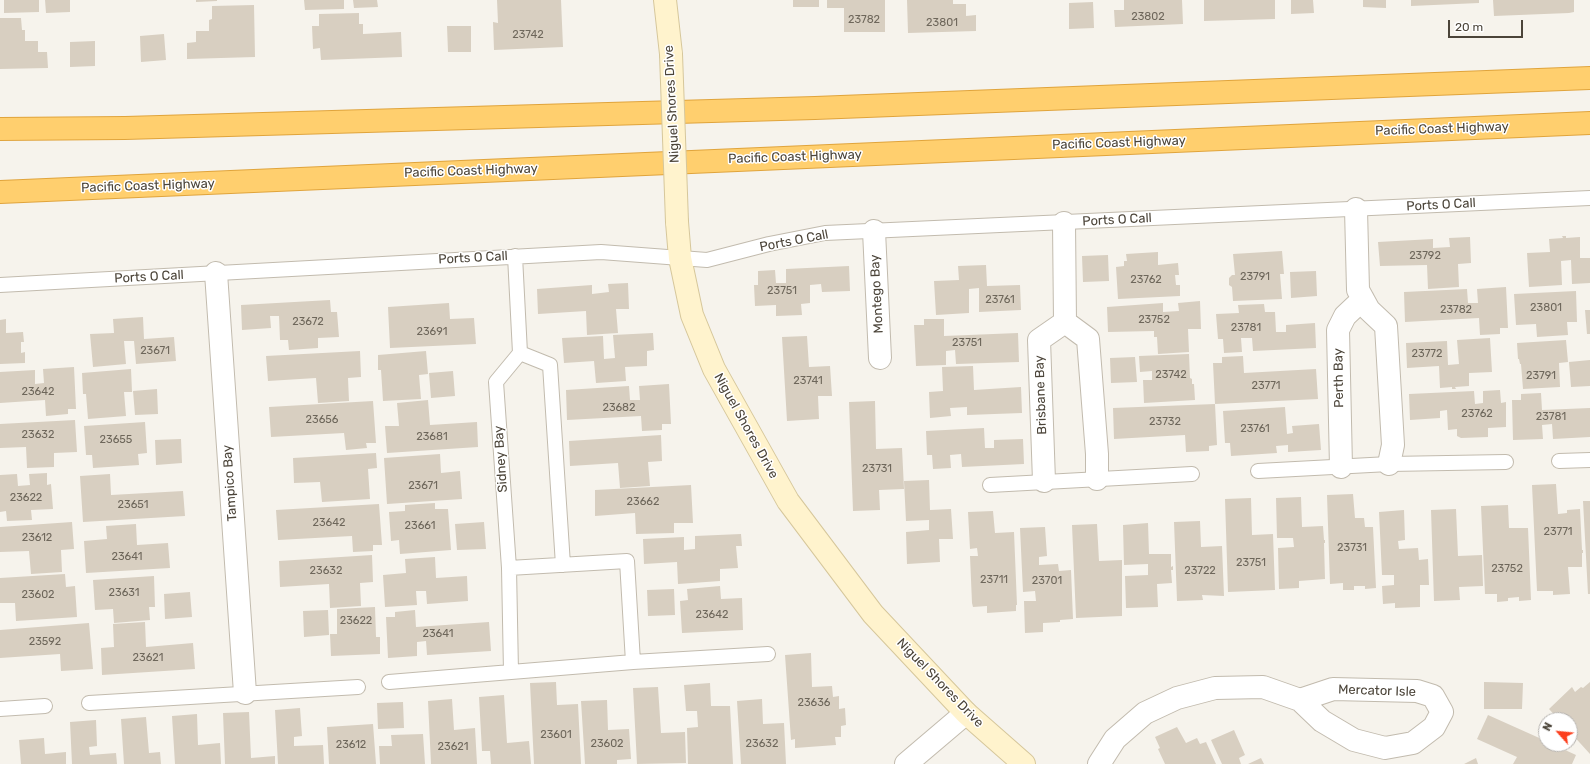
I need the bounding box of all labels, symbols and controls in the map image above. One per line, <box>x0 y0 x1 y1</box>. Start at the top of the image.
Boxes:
house number: 23802 <box>1131 10 1165 24</box>
scale bar <box>1450 12 1525 38</box>
house number: 23782 <box>848 13 880 27</box>
house number: 23801 <box>926 16 958 30</box>
text: 20 m <box>1455 20 1483 34</box>
house number: 23742 <box>512 28 544 42</box>
street label: Niguel Shores Drive <box>661 45 683 163</box>
street label: Pacific Coast Highway <box>1375 119 1509 139</box>
street label: Pacific Coast Highway <box>1052 133 1186 153</box>
street label: Pacific Coast Highway <box>728 147 862 167</box>
street label: Pacific Coast Highway <box>404 161 538 181</box>
street label: Pacific Coast Highway <box>81 176 215 196</box>
street label: Ports O Call <box>1406 195 1476 215</box>
street label: Ports O Call <box>1082 210 1152 230</box>
street label: Ports O Call <box>758 227 830 255</box>
street label: Ports O Call <box>438 248 508 268</box>
house number: 23792 <box>1409 249 1441 263</box>
street label: Montego Bay <box>867 254 887 334</box>
street label: Ports O Call <box>114 267 184 287</box>
house number: 23791 <box>1240 270 1270 284</box>
house number: 23762 <box>1130 273 1162 287</box>
house number: 23751 <box>767 284 797 298</box>
house number: 23761 <box>985 293 1015 307</box>
house number: 23801 <box>1530 301 1562 315</box>
house number: 23782 <box>1440 303 1472 317</box>
house number: 23752 <box>1138 313 1170 327</box>
house number: 23672 <box>292 315 324 329</box>
house number: 23781 <box>1231 321 1261 335</box>
house number: 23691 <box>417 325 447 339</box>
house number: 23751 <box>952 336 982 350</box>
house number: 23671 <box>140 344 170 358</box>
house number: 23772 <box>1412 347 1442 361</box>
street label: Perth Bay <box>1331 348 1347 408</box>
street label: Brisbane Bay <box>1032 355 1050 435</box>
house number: 23742 <box>1155 368 1187 382</box>
house number: 23791 <box>1526 369 1556 383</box>
street label: Niguel Shores Drive <box>711 371 781 481</box>
house number: 23741 <box>793 374 823 388</box>
house number: 23771 <box>1251 379 1281 393</box>
house number: 23642 <box>22 385 54 399</box>
house number: 23682 <box>602 401 636 415</box>
house number: 23762 <box>1461 407 1493 421</box>
house number: 23781 <box>1536 410 1566 424</box>
house number: 23656 <box>306 413 338 427</box>
house number: 23732 <box>1149 415 1181 429</box>
house number: 23761 <box>1240 422 1270 436</box>
street label: Sidney Bay <box>491 425 511 493</box>
house number: 23632 <box>22 428 54 442</box>
house number: 23681 <box>416 430 448 444</box>
house number: 23655 <box>100 433 132 447</box>
street label: Tampico Bay <box>220 444 240 522</box>
house number: 23731 <box>862 462 892 476</box>
house number: 23671 <box>408 479 438 493</box>
house number: 23622 <box>10 491 42 505</box>
house number: 23662 <box>627 495 659 509</box>
house number: 23651 <box>118 498 148 512</box>
house number: 23642 <box>313 516 345 530</box>
house number: 23661 <box>405 519 435 533</box>
house number: 23771 <box>1543 525 1573 539</box>
house number: 23612 <box>22 531 52 545</box>
house number: 23731 <box>1337 541 1367 555</box>
house number: 23641 <box>111 550 143 564</box>
house number: 23751 <box>1236 556 1266 570</box>
house number: 23752 <box>1491 562 1523 576</box>
house number: 23632 <box>310 564 342 578</box>
house number: 23722 <box>1184 564 1216 578</box>
house number: 23711 <box>980 573 1008 587</box>
house number: 23701 <box>1032 574 1062 588</box>
house number: 23631 <box>109 586 139 600</box>
house number: 23602 <box>21 588 55 602</box>
house number: 23642 <box>696 608 728 622</box>
house number: 23622 <box>340 614 372 628</box>
house number: 23641 <box>422 627 454 641</box>
house number: 23592 <box>29 635 61 649</box>
street label: Niguel Shores Drive <box>893 635 987 731</box>
house number: 23621 <box>133 651 163 665</box>
street label: Mercator Isle <box>1338 682 1416 700</box>
house number: 23636 <box>798 696 830 710</box>
north arrow <box>1538 712 1578 752</box>
text: N <box>1540 720 1555 733</box>
house number: 23601 <box>540 728 572 742</box>
house number: 23602 <box>590 737 624 751</box>
house number: 23632 <box>746 737 778 751</box>
house number: 23612 <box>336 738 366 752</box>
house number: 23621 <box>438 740 468 754</box>

